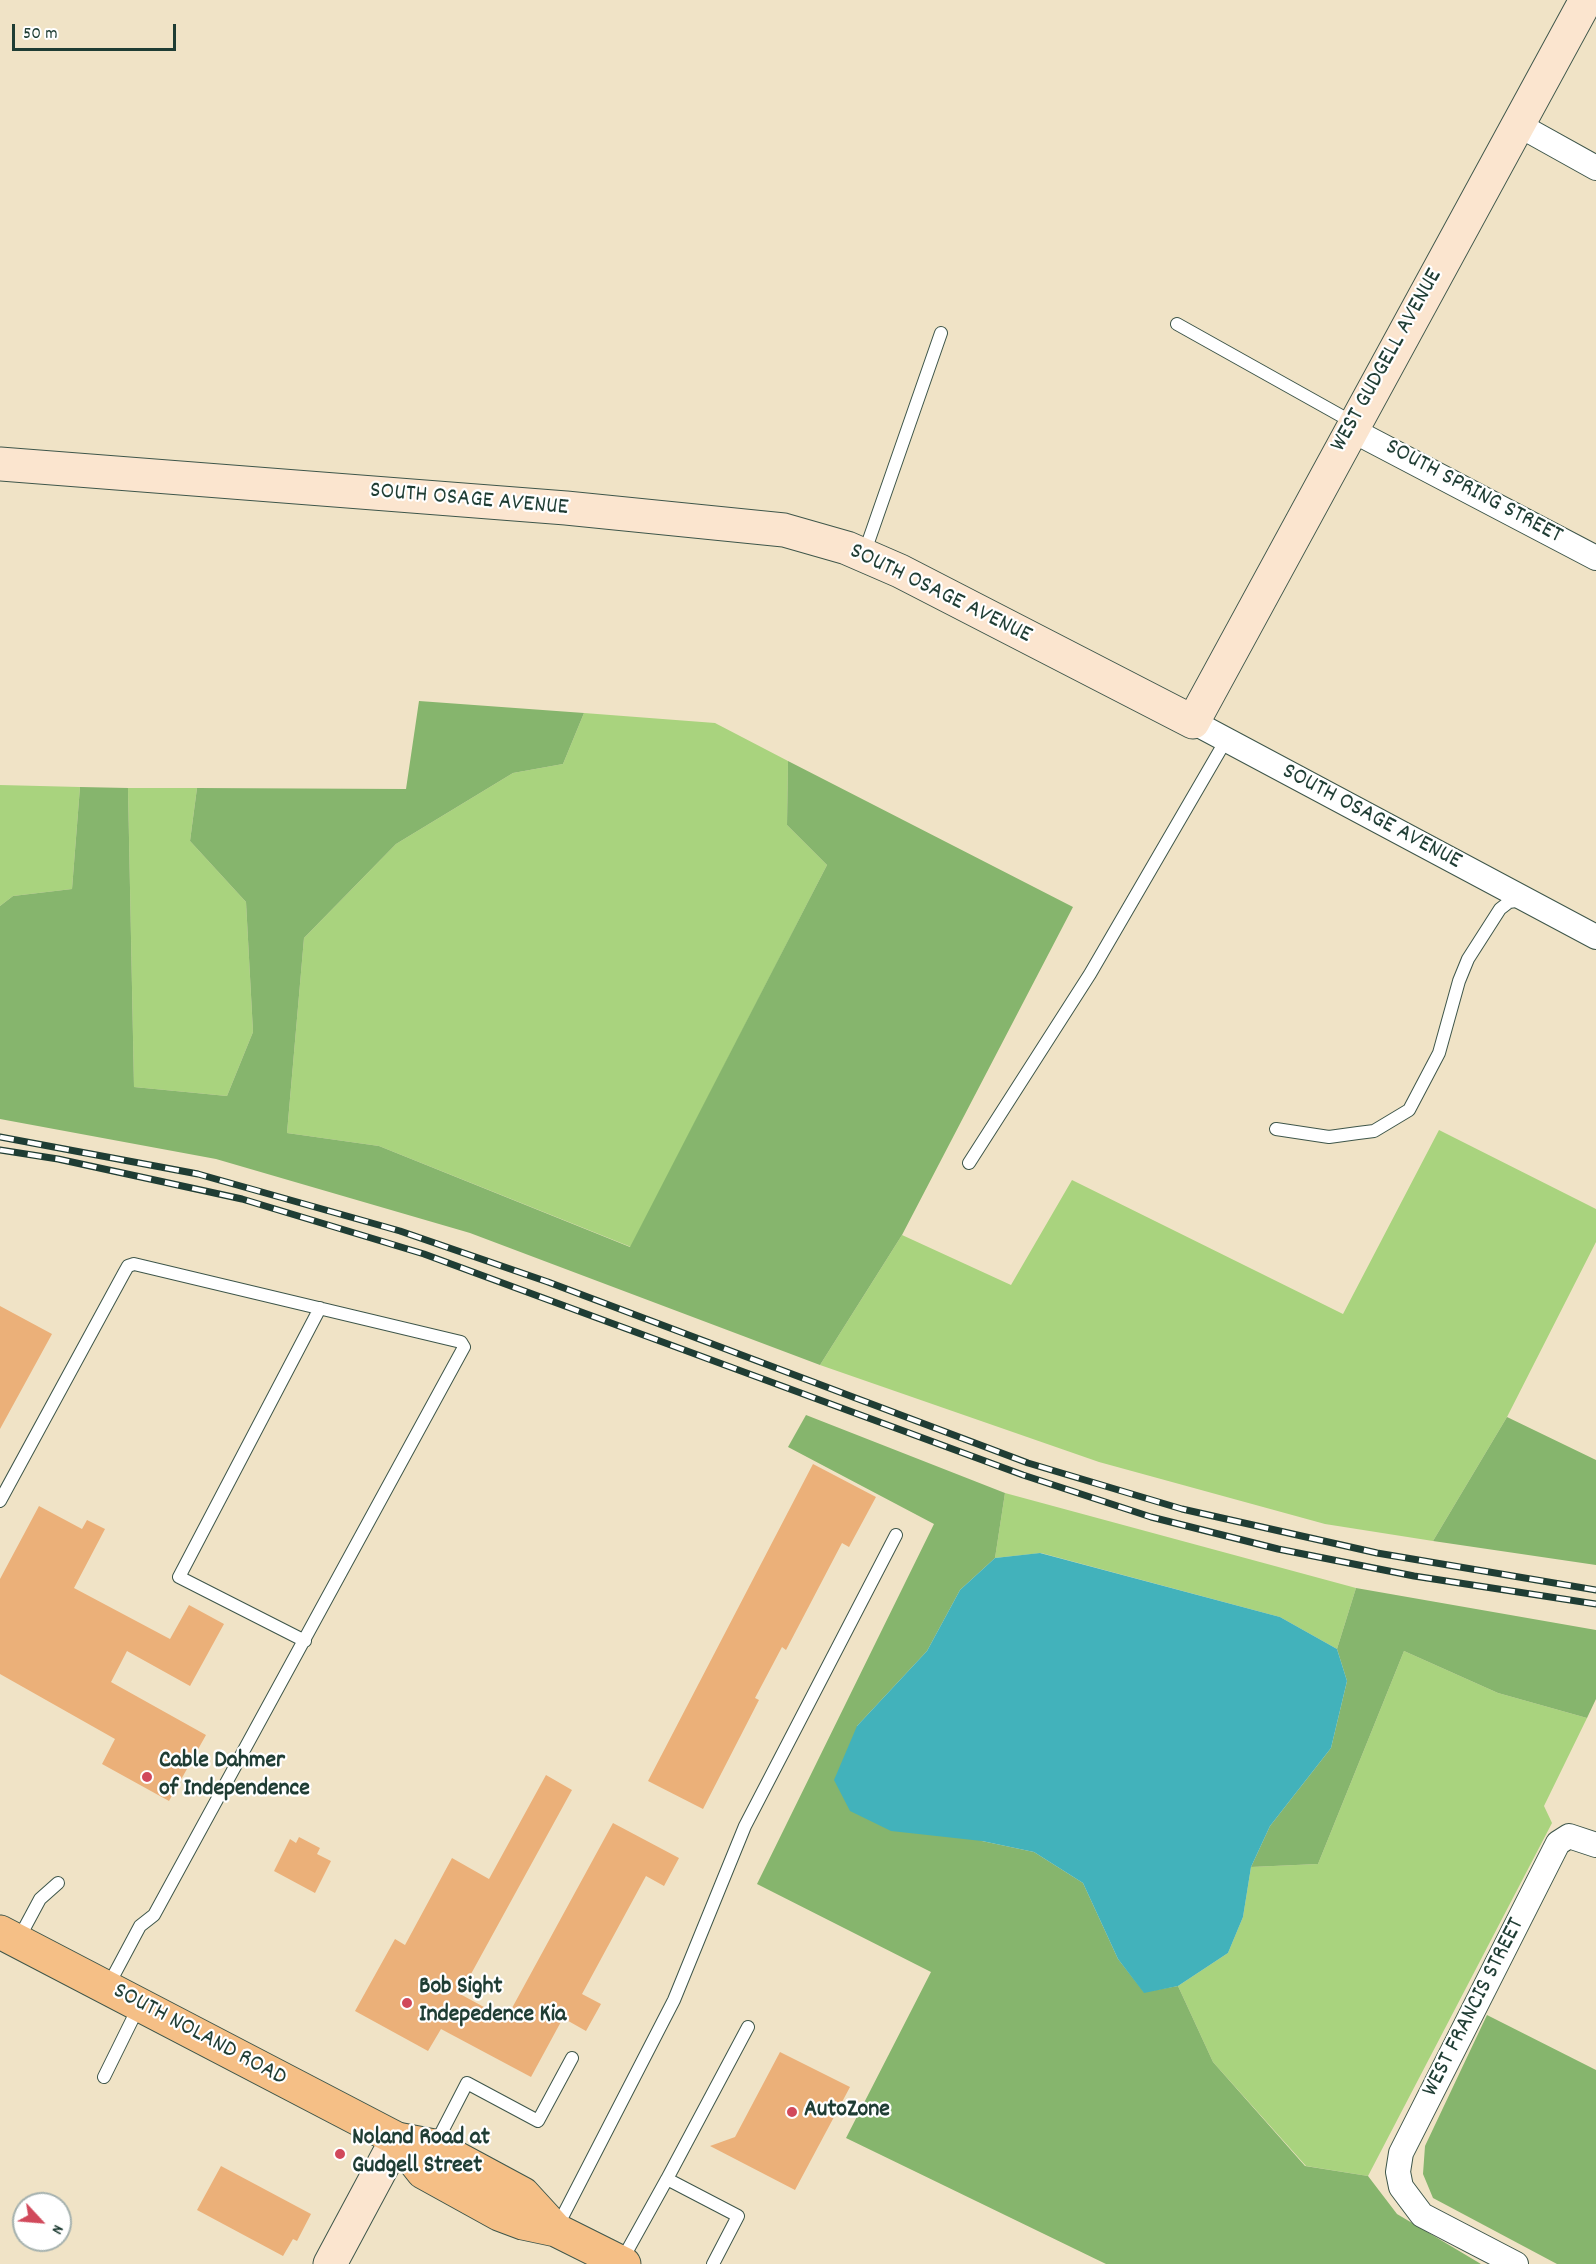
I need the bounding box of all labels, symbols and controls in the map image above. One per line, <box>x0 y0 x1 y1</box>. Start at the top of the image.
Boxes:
scale bar <box>15 12 178 50</box>
text: 50 m <box>23 22 58 47</box>
street label: WEST GUDGELL AVENUE <box>1326 265 1450 457</box>
street label: SOUTH SPRING STREET <box>1379 434 1567 552</box>
street label: SOUTH OSAGE AVENUE <box>369 478 569 524</box>
street label: SOUTH OSAGE AVENUE <box>844 538 1036 652</box>
street label: SOUTH OSAGE AVENUE <box>1276 759 1466 877</box>
place label: Cable Dahmer of Independence <box>159 1749 310 1805</box>
marker: Cable Dahmer of Independence <box>140 1770 154 1784</box>
street label: WEST FRANCIS STREET <box>1418 1914 1532 2102</box>
place label: Bob Sight Indepedence Kia <box>419 1975 566 2031</box>
street label: SOUTH NOLAND ROAD <box>107 1978 291 2094</box>
marker: Bob Sight Indepedence Kia <box>400 1996 414 2010</box>
place label: AutoZone <box>804 2098 890 2126</box>
marker: AutoZone <box>785 2105 799 2119</box>
place label: Noland Road at Gudgell Street <box>352 2126 490 2182</box>
marker: Noland Road at Gudgell Street <box>333 2147 347 2161</box>
north arrow <box>12 2192 72 2252</box>
text: N <box>45 2221 69 2238</box>

